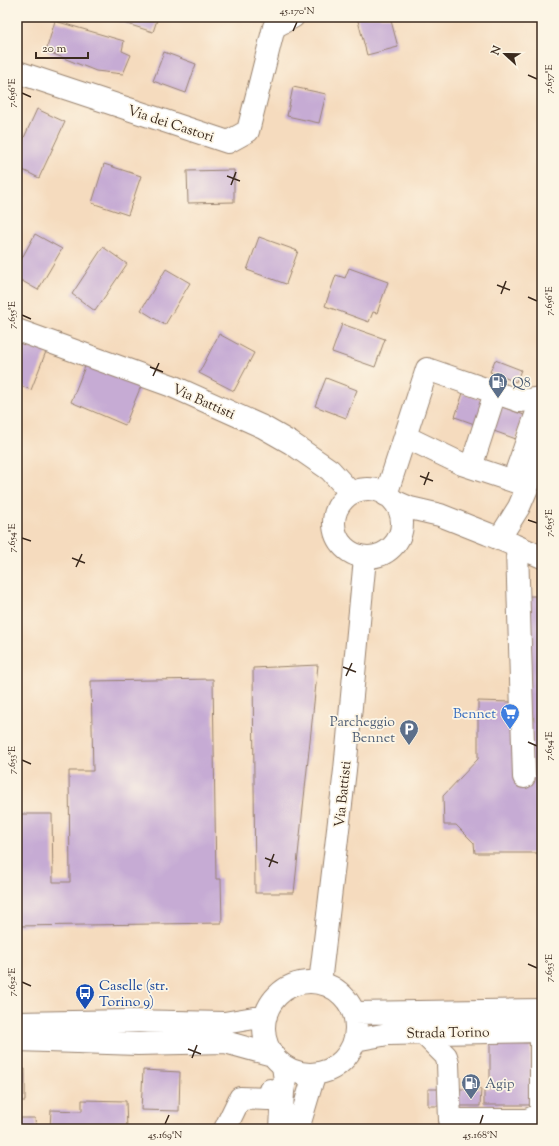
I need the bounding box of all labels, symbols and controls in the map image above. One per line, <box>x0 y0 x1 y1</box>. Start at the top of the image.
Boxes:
text: 45.170°N <box>280 4 314 19</box>
scale bar <box>36 34 88 60</box>
north arrow <box>485 34 525 74</box>
text: 20 m <box>42 40 67 58</box>
text: N <box>487 43 506 59</box>
text: 7.657°E <box>542 65 557 93</box>
text: 7.656°E <box>5 79 20 107</box>
street label: Via dei Castori <box>125 102 216 148</box>
text: 7.656°E <box>542 287 557 315</box>
text: 7.655°E <box>5 301 20 329</box>
fuel station icon: Q8 <box>487 371 509 399</box>
place label: Q8 <box>512 374 531 394</box>
street label: Via Battisti <box>169 380 238 426</box>
text: 7.655°E <box>542 509 557 537</box>
text: 7.654°E <box>5 524 20 552</box>
supermarket icon: Bennet <box>499 702 521 730</box>
place label: Bennet <box>453 705 496 725</box>
place label: Parcheggio Bennet <box>330 713 395 749</box>
parking icon: Parcheggio Bennet <box>398 718 420 746</box>
text: 7.654°E <box>542 732 557 760</box>
text: 7.653°E <box>5 746 20 774</box>
street label: Via Battisti <box>331 760 357 828</box>
text: 7.653°E <box>542 954 557 982</box>
text: 7.652°E <box>5 968 20 996</box>
place label: Caselle (str. Torino 9) <box>99 977 169 1013</box>
bus stop icon: Caselle (str. Torino 9) <box>74 982 96 1010</box>
street label: Strada Torino <box>406 1023 490 1045</box>
fuel station icon: Agip <box>460 1072 482 1100</box>
place label: Agip <box>485 1075 515 1095</box>
text: 45.169°N <box>148 1128 182 1143</box>
text: 45.168°N <box>463 1128 497 1143</box>

